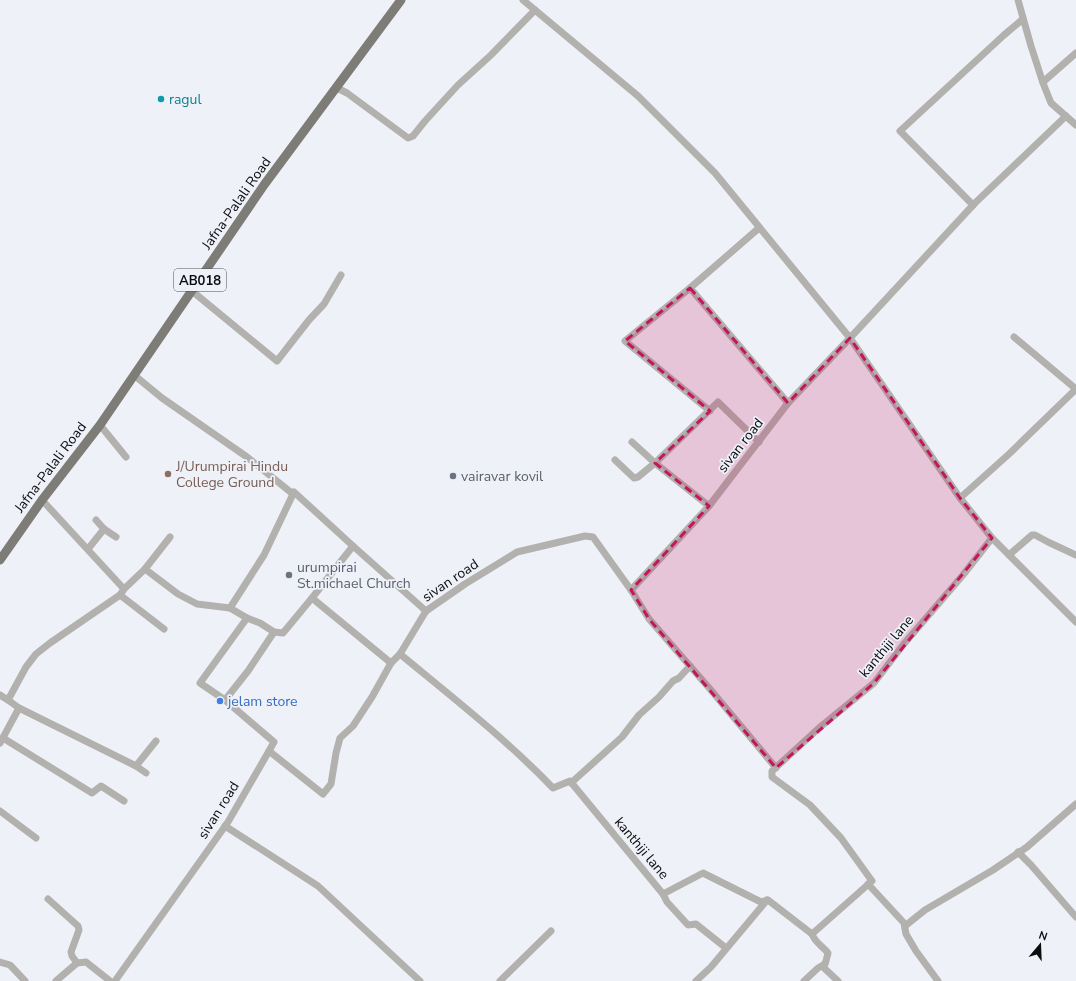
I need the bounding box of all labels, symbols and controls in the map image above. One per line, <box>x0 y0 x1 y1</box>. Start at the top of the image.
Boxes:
place label: ragul <box>169 90 202 109</box>
marker: ragul <box>156 94 166 104</box>
street label: Jafna-Palali Road <box>197 153 275 254</box>
road number: AB018 <box>174 269 226 291</box>
street label: sivan road <box>713 414 768 476</box>
street label: Jafna-Palali Road <box>9 418 91 517</box>
place label: J/Urumpirai Hindu College Ground <box>175 457 288 492</box>
place label: vairavar kovil <box>461 467 544 486</box>
marker: J/Urumpirai Hindu College Ground <box>163 469 173 479</box>
marker: vairavar kovil <box>448 471 458 481</box>
street label: sivan road <box>418 555 482 606</box>
place label: urumpirai St.michael Church <box>297 558 411 593</box>
marker: urumpirai St.michael Church <box>284 570 294 580</box>
street label: kanthiji lane <box>855 611 918 681</box>
place label: jelam store <box>227 692 298 711</box>
marker: jelam store <box>215 696 225 706</box>
street label: sivan road <box>193 778 244 843</box>
street label: kanthiji lane <box>610 813 673 883</box>
north arrow <box>1020 925 1060 965</box>
text: N <box>1037 928 1049 944</box>

